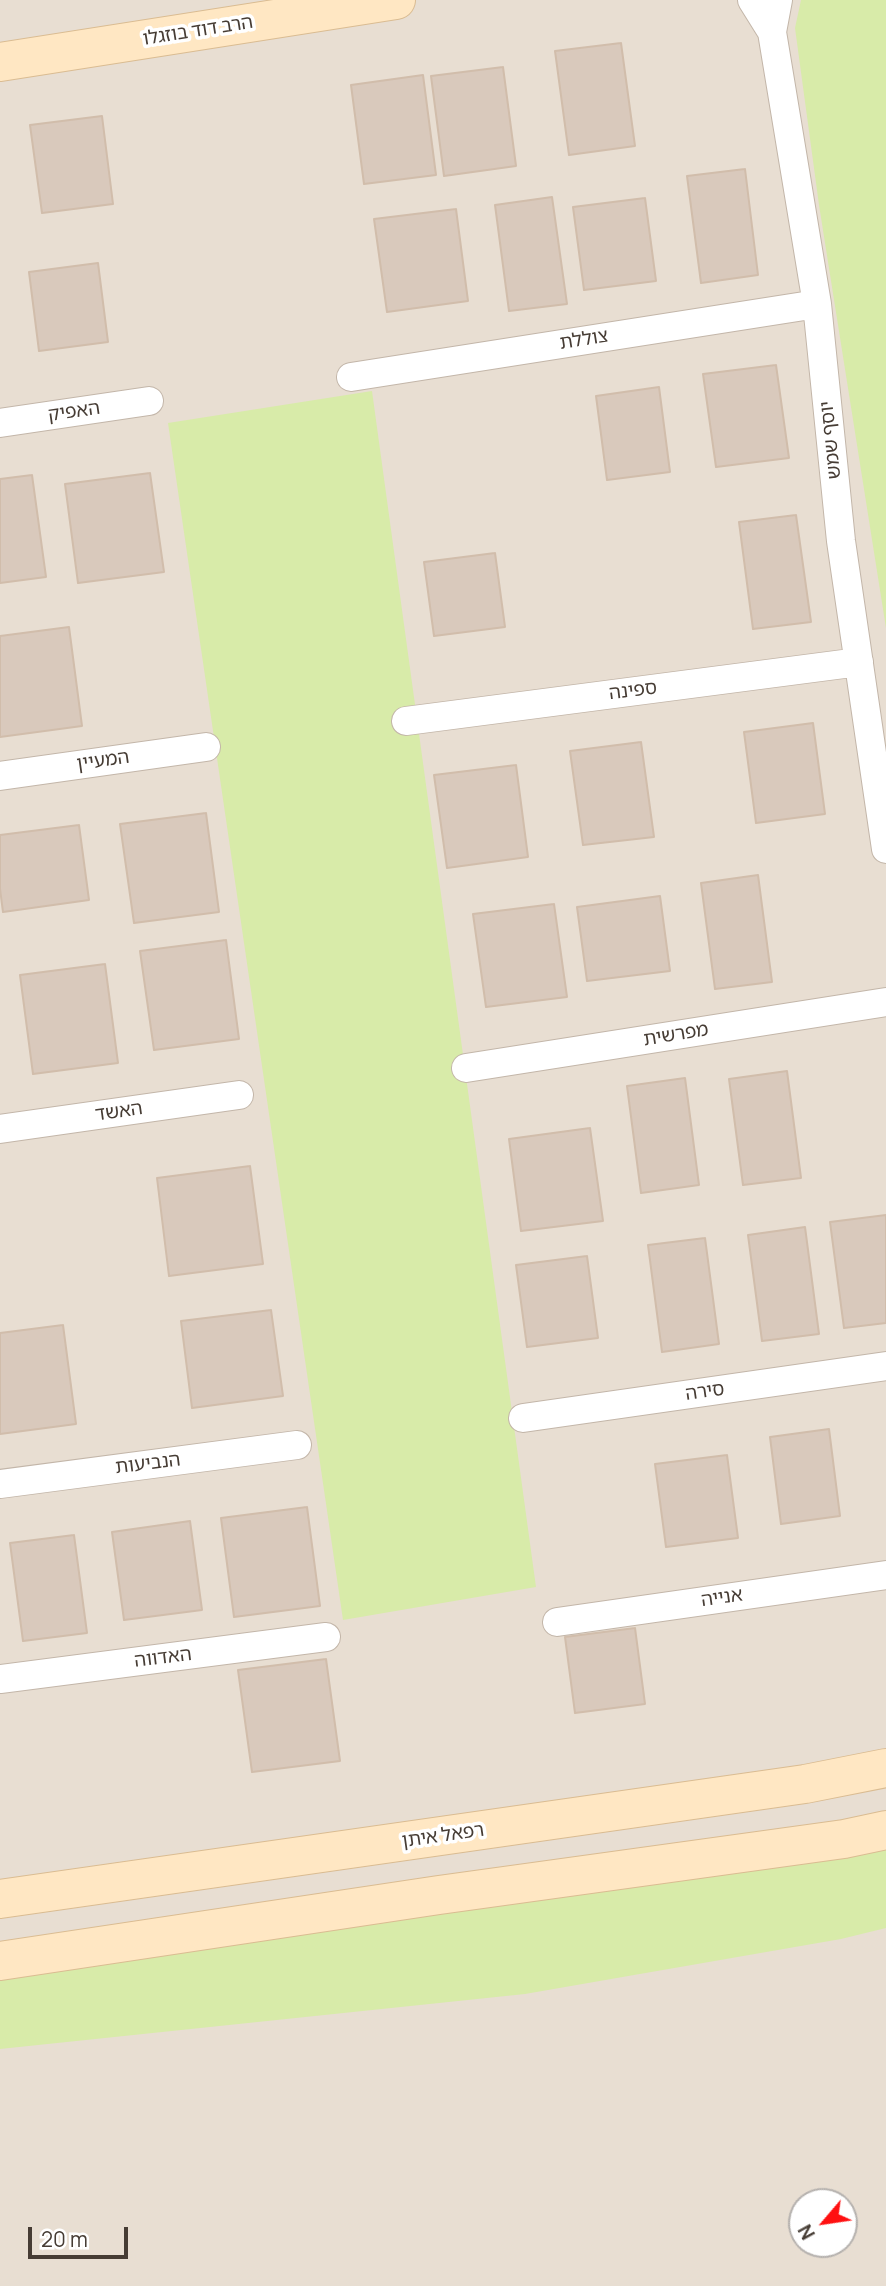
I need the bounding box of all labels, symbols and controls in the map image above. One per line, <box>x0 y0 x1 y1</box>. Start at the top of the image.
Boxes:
street label: הרב דוד בוזגלו <box>141 11 255 51</box>
street label: צוללת <box>558 325 610 355</box>
street label: האפיק <box>46 397 102 427</box>
street label: יוסף שמש <box>816 400 846 480</box>
street label: ספינה <box>608 677 658 705</box>
street label: המעיין <box>75 746 131 776</box>
street label: מפרשית <box>642 1019 710 1051</box>
street label: האשד <box>94 1097 144 1127</box>
street label: סירה <box>684 1378 726 1406</box>
street label: הנביעות <box>114 1449 182 1479</box>
street label: אנייה <box>700 1584 744 1612</box>
street label: האדווה <box>133 1643 193 1673</box>
street label: רפאל איתן <box>400 1819 486 1853</box>
north arrow <box>788 2188 858 2258</box>
scale bar <box>32 2212 131 2256</box>
text: N <box>792 2220 821 2244</box>
text: 20 m <box>41 2225 88 2253</box>

